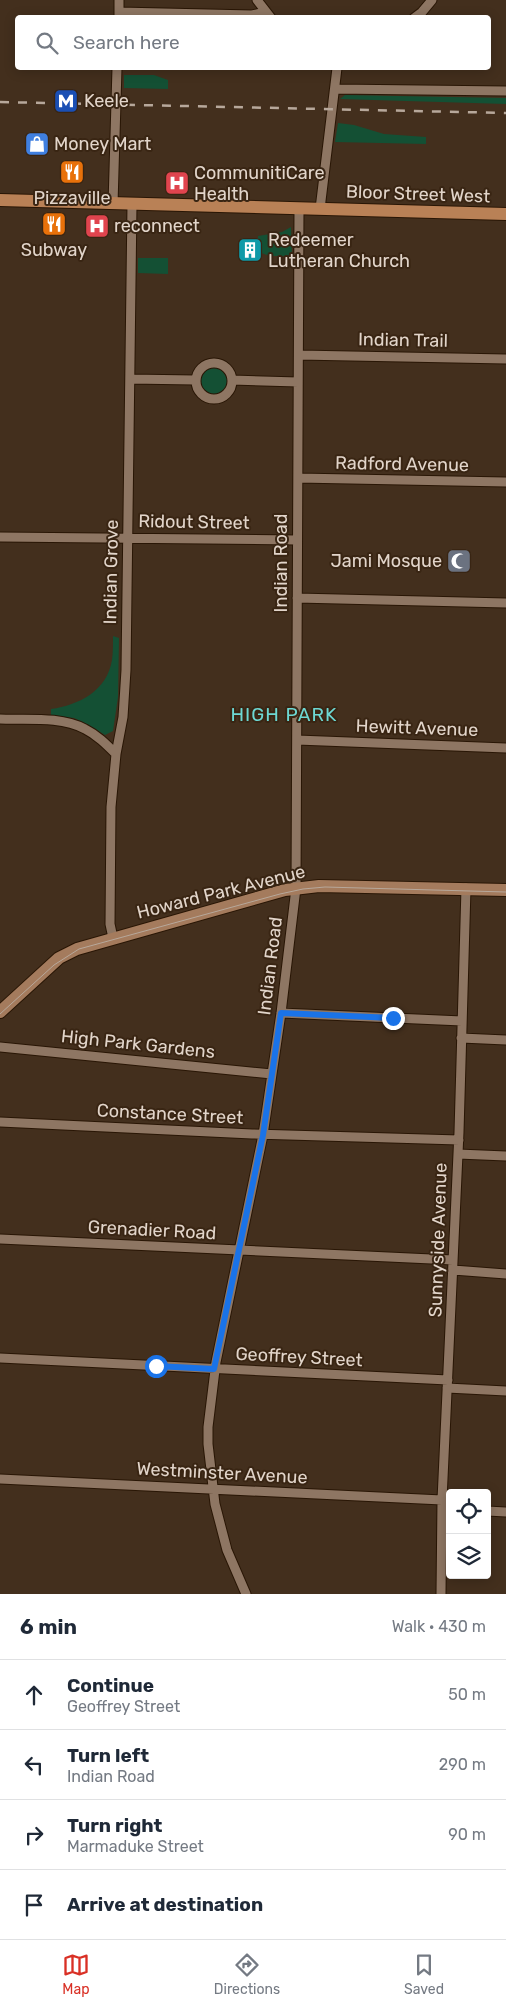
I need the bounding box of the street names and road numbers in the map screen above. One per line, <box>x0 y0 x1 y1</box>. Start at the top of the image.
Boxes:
street label: Bloor Street West <box>345 180 491 208</box>
street label: Indian Trail <box>358 328 448 352</box>
street label: Radford Avenue <box>335 452 469 476</box>
street label: Ridout Street <box>138 510 250 534</box>
street label: Indian Road <box>270 514 292 612</box>
street label: Indian Grove <box>99 519 123 625</box>
street label: Hewitt Avenue <box>355 715 479 741</box>
street label: Howard Park Avenue <box>134 860 308 924</box>
street label: Indian Road <box>253 916 287 1016</box>
street label: High Park Gardens <box>60 1025 216 1063</box>
street label: Constance Street <box>96 1099 244 1129</box>
street label: Sunnyside Avenue <box>424 1162 452 1318</box>
street label: Grenadier Road <box>87 1216 217 1244</box>
street label: Geoffrey Street <box>235 1343 363 1371</box>
street label: Westminster Avenue <box>136 1458 308 1488</box>

